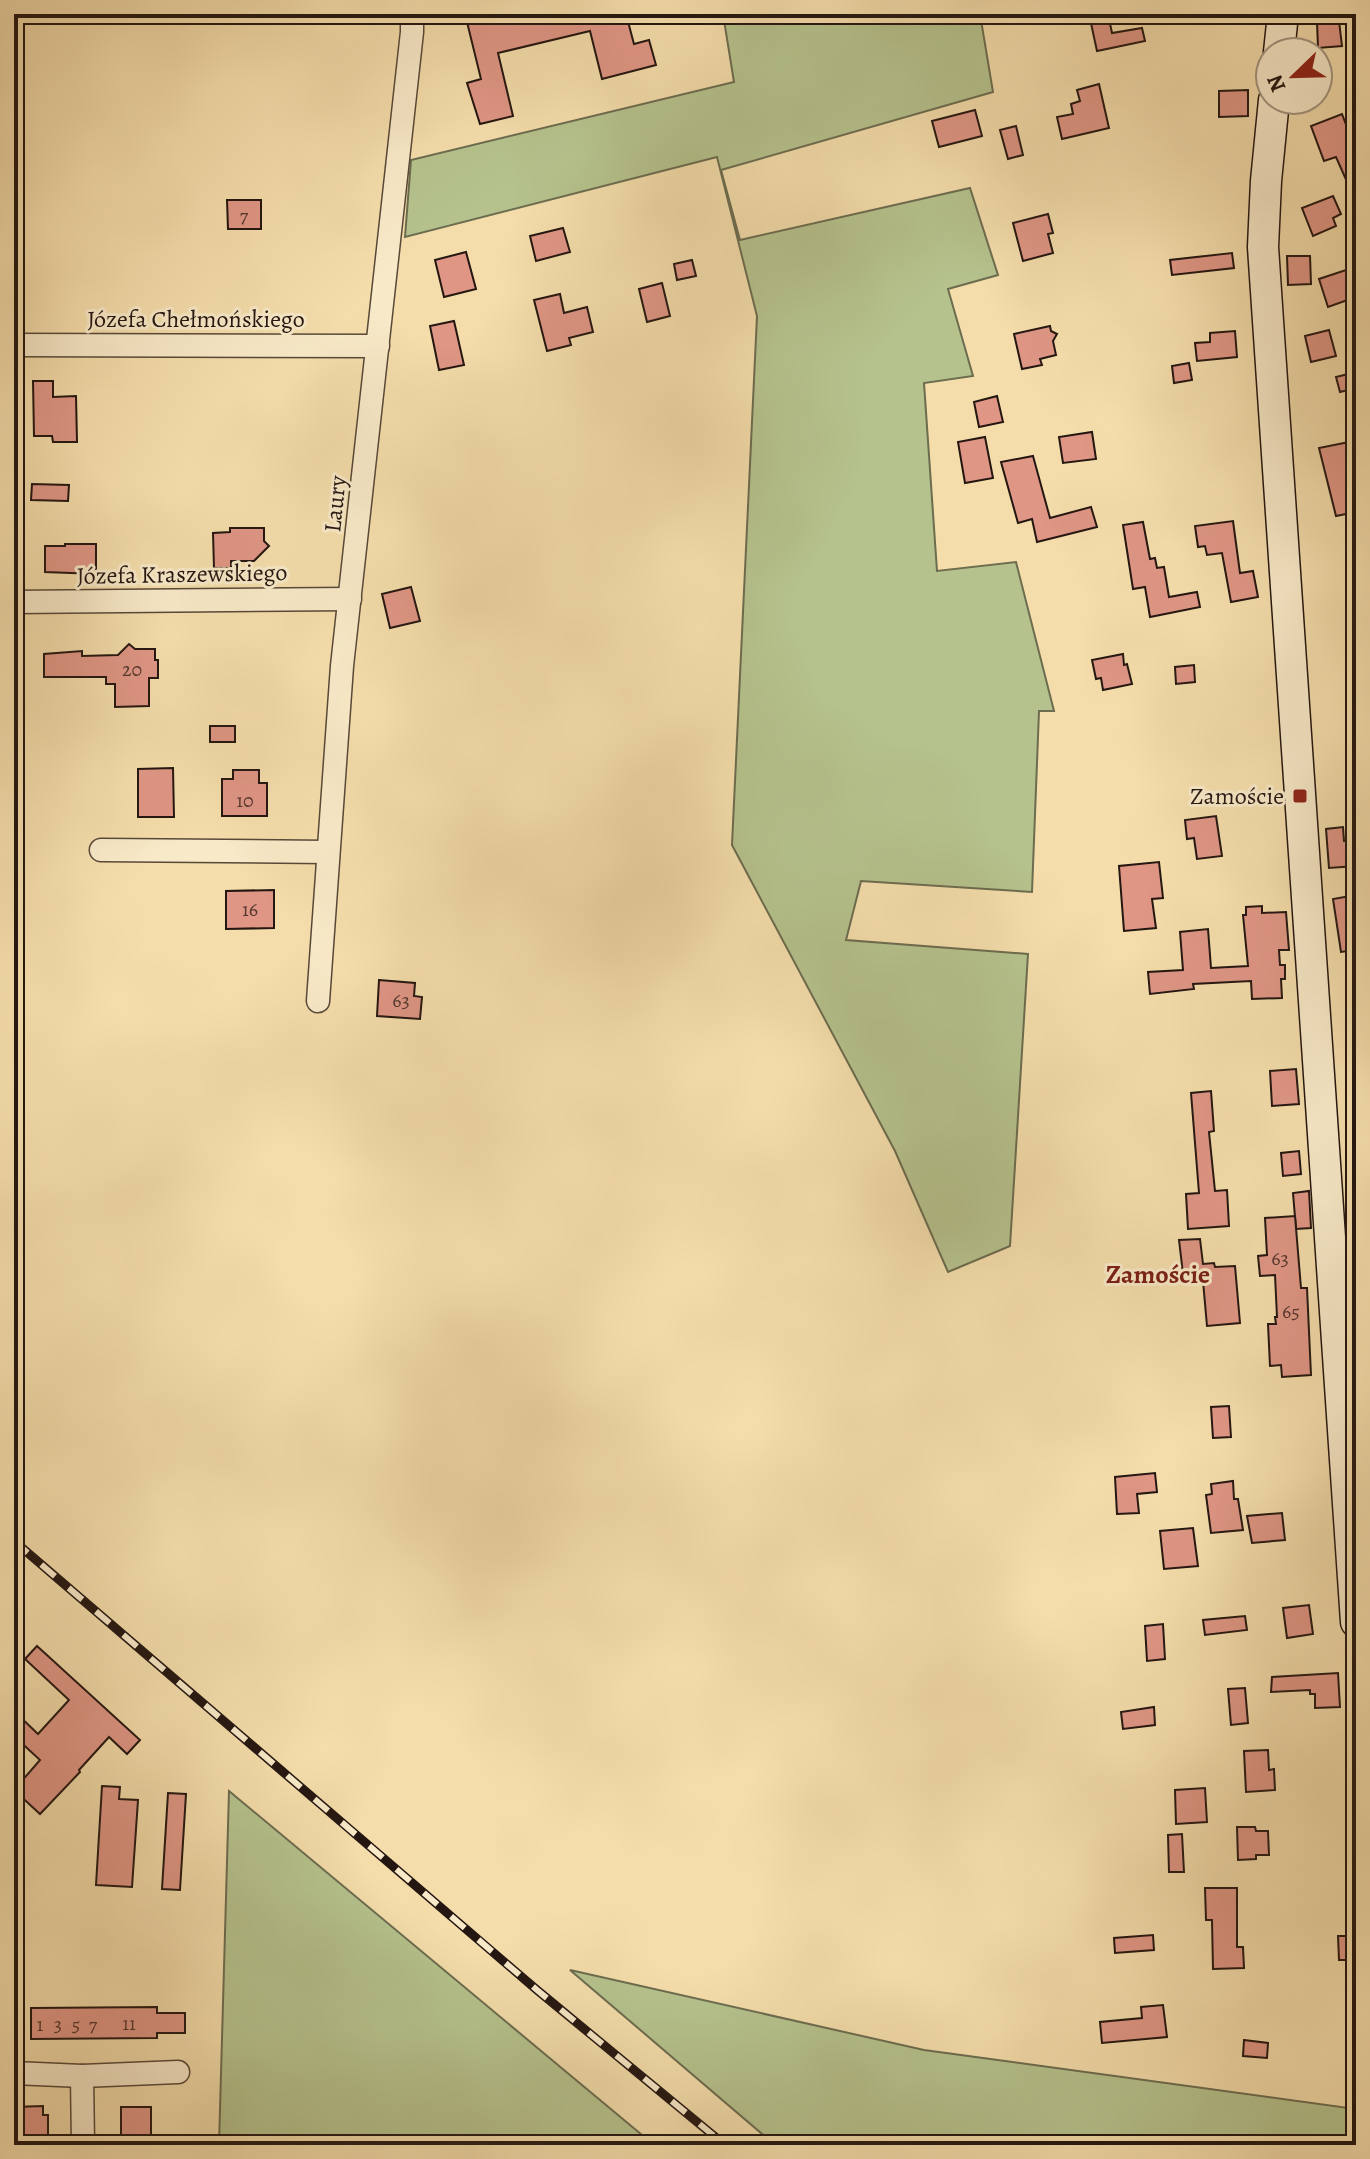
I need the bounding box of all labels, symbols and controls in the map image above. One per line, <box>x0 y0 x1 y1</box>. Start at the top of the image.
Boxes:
north arrow <box>1254 36 1334 116</box>
text: N <box>1260 70 1293 97</box>
house number: 7 <box>240 202 249 229</box>
street label: Józefa Chełmońskiego <box>87 303 305 335</box>
street label: Laury <box>316 474 354 534</box>
street label: Józefa Kraszewskiego <box>76 556 288 592</box>
house number: 20 <box>122 656 142 683</box>
place label: Zamoście <box>1190 780 1284 812</box>
house number: 10 <box>236 787 254 814</box>
marker: Zamoście <box>1291 787 1309 805</box>
house number: 16 <box>242 896 258 923</box>
house number: 63 <box>392 987 410 1014</box>
house number: 63 <box>1271 1245 1289 1272</box>
district label: Zamoście <box>1106 1257 1210 1292</box>
house number: 65 <box>1282 1298 1300 1325</box>
house number: 11 <box>122 2010 136 2037</box>
house number: 1 <box>37 2011 44 2038</box>
house number: 3 <box>54 2011 62 2038</box>
house number: 5 <box>72 2011 80 2038</box>
house number: 7 <box>89 2011 98 2038</box>

